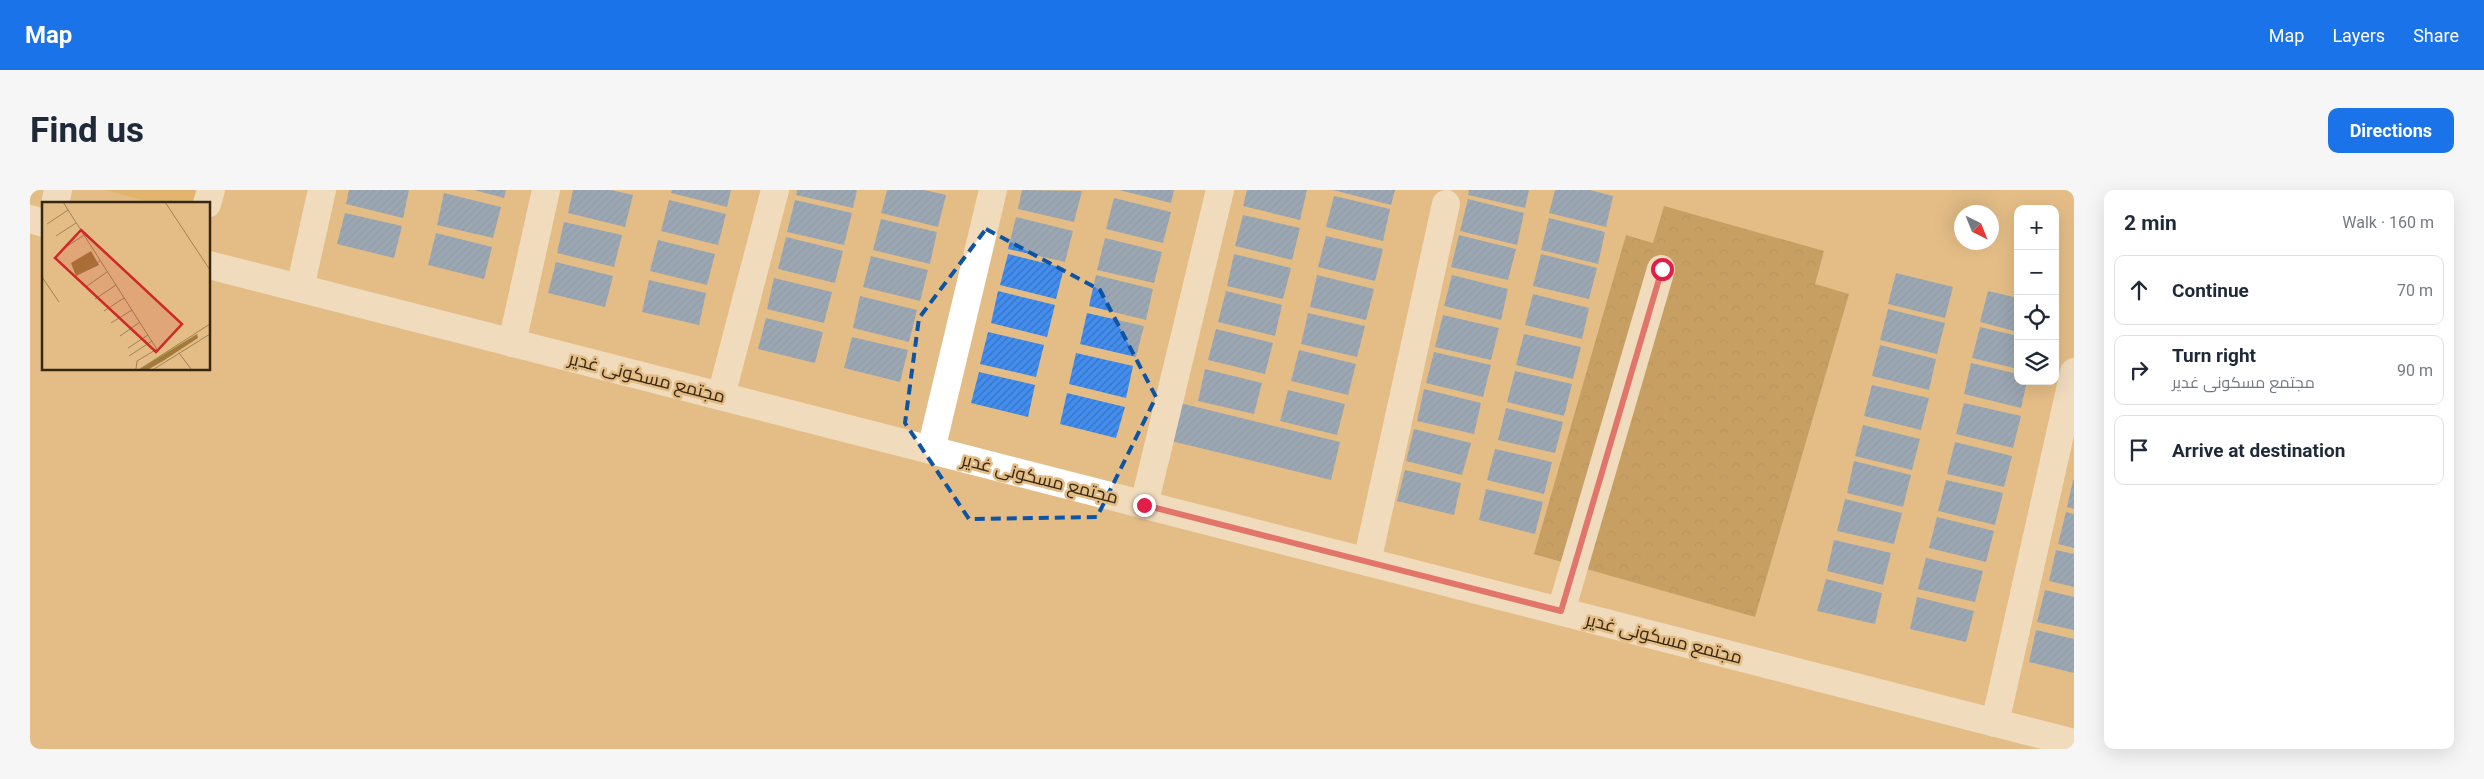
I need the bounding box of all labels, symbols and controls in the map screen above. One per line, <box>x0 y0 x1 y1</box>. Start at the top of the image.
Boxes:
text: Map <box>25 21 72 49</box>
text: Map <box>2269 25 2304 46</box>
text: Layers <box>2332 25 2385 46</box>
text: Share <box>2413 25 2459 46</box>
button: Directions <box>2328 108 2454 153</box>
text: Find us <box>30 110 144 151</box>
inset map <box>42 202 210 370</box>
north arrow <box>1954 205 1999 250</box>
map controls <box>2014 205 2059 385</box>
button: + <box>2014 205 2059 250</box>
text: 2 min <box>2124 211 2177 235</box>
text: Walk · 160 m <box>2342 213 2434 232</box>
button: − <box>2014 250 2059 295</box>
route start <box>1651 258 1674 281</box>
icon: ahead <box>2125 276 2153 304</box>
text: Continue <box>2172 279 2249 302</box>
text: 70 m <box>2397 281 2433 300</box>
button: locate <box>2014 295 2059 340</box>
button: layers <box>2014 340 2059 385</box>
text: Turn right <box>2172 344 2256 367</box>
street label: مجتمع مسکونی غدیر <box>565 347 727 409</box>
icon: right <box>2125 356 2153 384</box>
text: 90 m <box>2397 361 2433 380</box>
text: مجتمع مسکونی غدیر <box>2172 373 2315 392</box>
icon: arrive <box>2125 436 2153 464</box>
text: Arrive at destination <box>2172 439 2345 462</box>
street label: مجتمع مسکونی غدیر <box>958 448 1120 510</box>
route end <box>1133 494 1156 517</box>
street label: مجتمع مسکونی غدیر <box>1582 608 1744 670</box>

